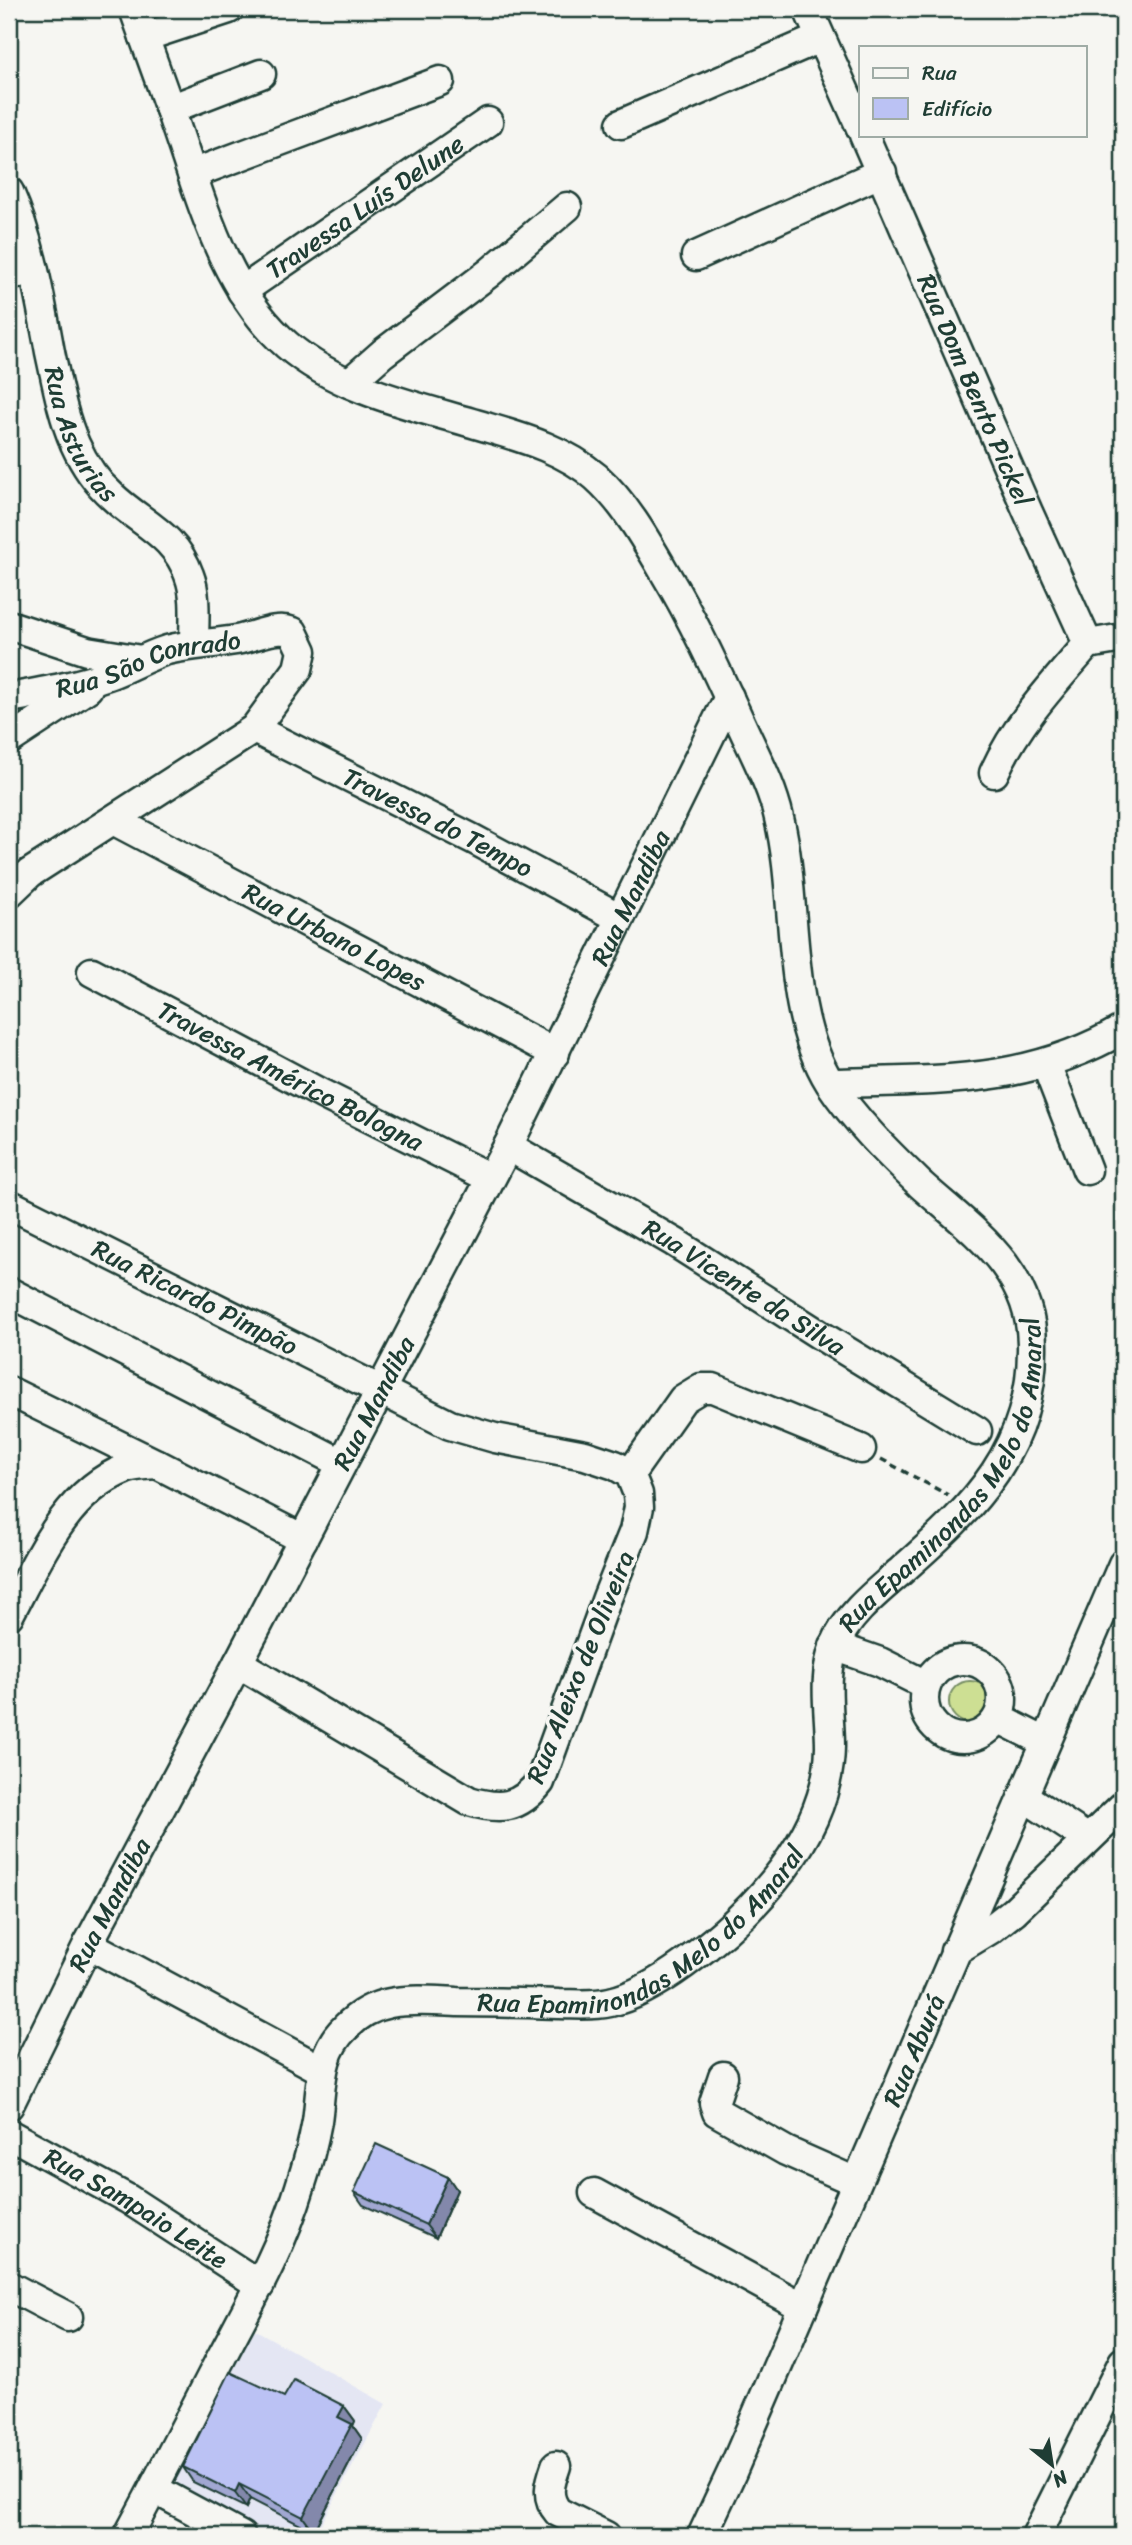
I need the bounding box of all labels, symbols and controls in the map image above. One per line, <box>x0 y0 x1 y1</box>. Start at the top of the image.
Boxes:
legend <box>859 46 1086 136</box>
text: Rua <box>922 54 957 92</box>
text: Edifício <box>922 90 992 128</box>
street label: Travessa Luís Delune <box>256 122 474 292</box>
street label: Rua Dom Bento Pickel <box>904 266 1046 514</box>
street label: Rua Asturias <box>31 362 130 515</box>
street label: Rua São Conrado <box>51 617 244 711</box>
street label: Travessa do Tempo <box>334 754 542 890</box>
street label: Rua Mandiba <box>577 821 684 974</box>
street label: Rua Urbano Lopes <box>234 869 434 1004</box>
street label: Travessa Américo Bologna <box>149 987 433 1165</box>
street label: Rua Vicente da Silva <box>634 1205 855 1369</box>
street label: Rua Ricardo Pimpão <box>84 1226 306 1368</box>
street label: Rua Epaminondas Melo do Amaral <box>825 1313 1055 1642</box>
street label: Rua Mandiba <box>319 1327 428 1479</box>
street label: Rua Aleixo de Oliveira <box>512 1544 648 1790</box>
street label: Rua Mandiba <box>55 1828 164 1980</box>
street label: Rua Epaminondas Melo do Amaral <box>477 1835 817 2028</box>
street label: Rua Aburá <box>869 1987 958 2114</box>
street label: Rua Sampaio Leite <box>35 2134 238 2282</box>
north arrow <box>1016 2430 1086 2500</box>
text: N <box>1046 2461 1075 2497</box>

